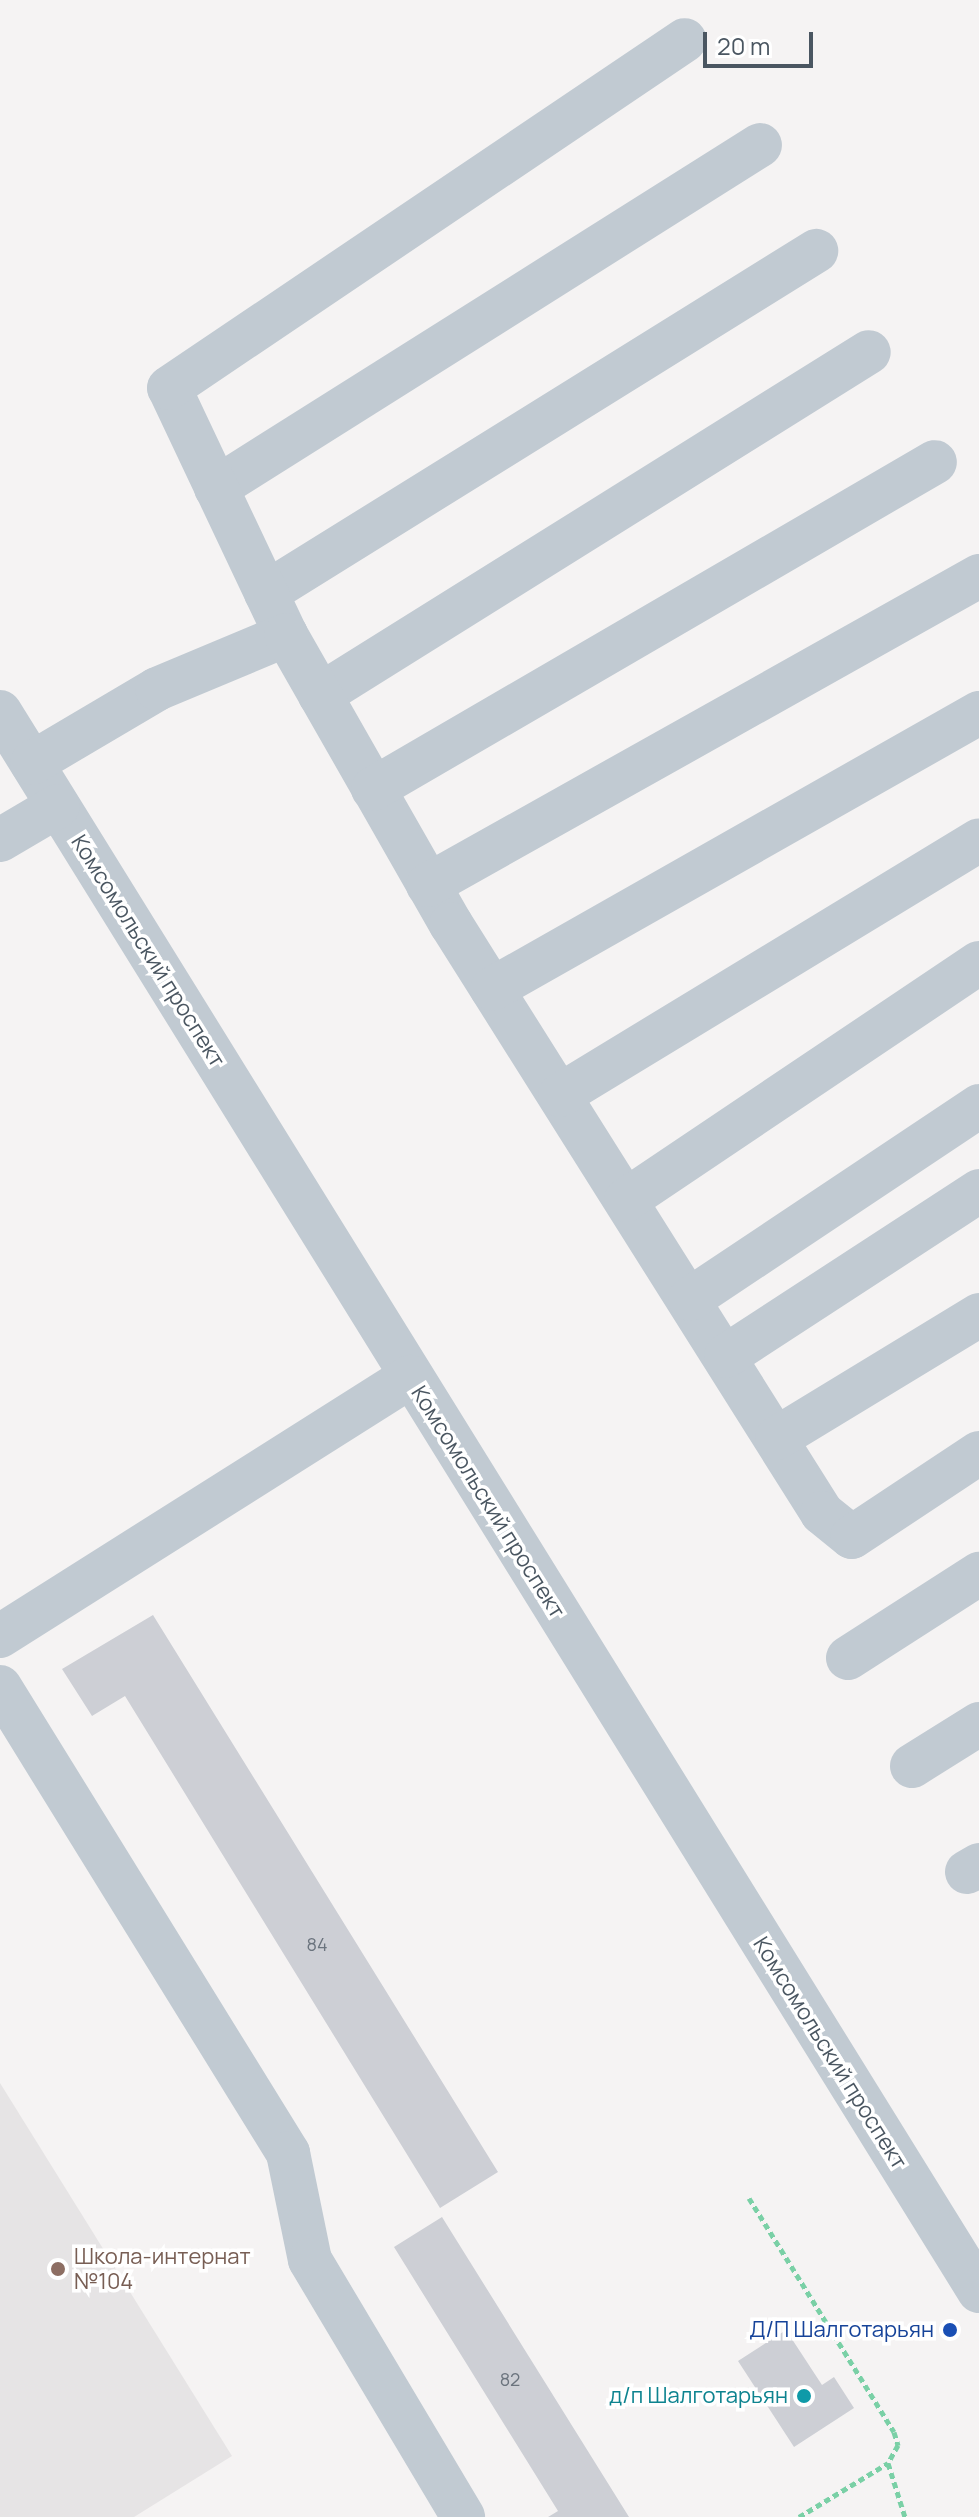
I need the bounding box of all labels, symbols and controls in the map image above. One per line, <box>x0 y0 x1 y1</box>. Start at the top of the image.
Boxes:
scale bar <box>707 16 817 66</box>
text: 20 m <box>717 29 770 62</box>
street label: Комсомольский проспект <box>66 830 230 1072</box>
street label: Комсомольский проспект <box>406 1381 570 1623</box>
street label: Комсомольский проспект <box>748 1932 912 2174</box>
house number: 84 <box>306 1933 328 1955</box>
place label: Школа-интернат №104 <box>74 2243 251 2294</box>
marker: Школа-интернат №104 <box>49 2260 67 2278</box>
place label: Д/П Шалготарьян <box>749 2317 934 2343</box>
marker: Д/П Шалготарьян <box>941 2321 959 2339</box>
house number: 82 <box>500 2368 520 2390</box>
place label: д/п Шалготарьян <box>609 2383 788 2409</box>
marker: д/п Шалготарьян <box>795 2387 813 2405</box>

